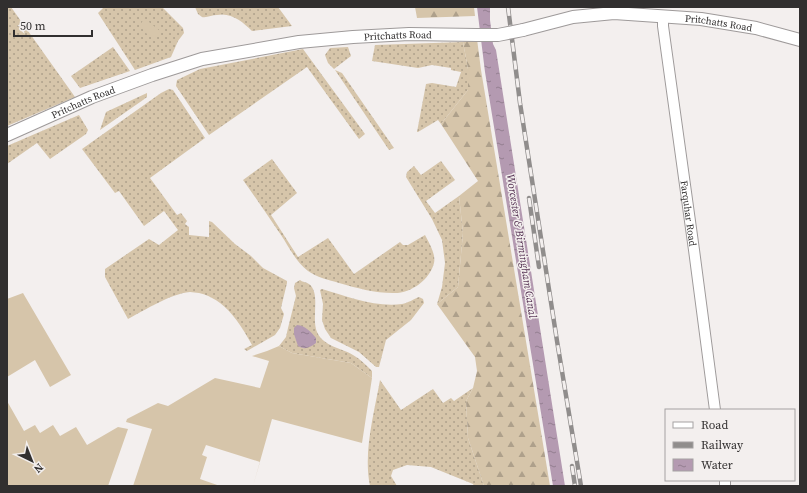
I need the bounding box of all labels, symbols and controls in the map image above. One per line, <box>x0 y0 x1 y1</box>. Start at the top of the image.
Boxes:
scale bar <box>14 12 92 38</box>
street label: Pritchatts Road <box>684 12 754 34</box>
text: 50 m <box>20 18 46 34</box>
street label: Pritchatts Road <box>363 28 432 43</box>
street label: Pritchatts Road <box>49 83 117 121</box>
water label: Worcester & Birmingham Canal <box>503 173 540 320</box>
street label: Farquhar Road <box>677 180 699 247</box>
legend <box>665 409 795 481</box>
text: Road <box>701 417 728 433</box>
text: Railway <box>701 437 744 453</box>
north arrow <box>12 441 52 481</box>
text: Water <box>701 457 733 473</box>
text: N <box>30 460 47 476</box>

